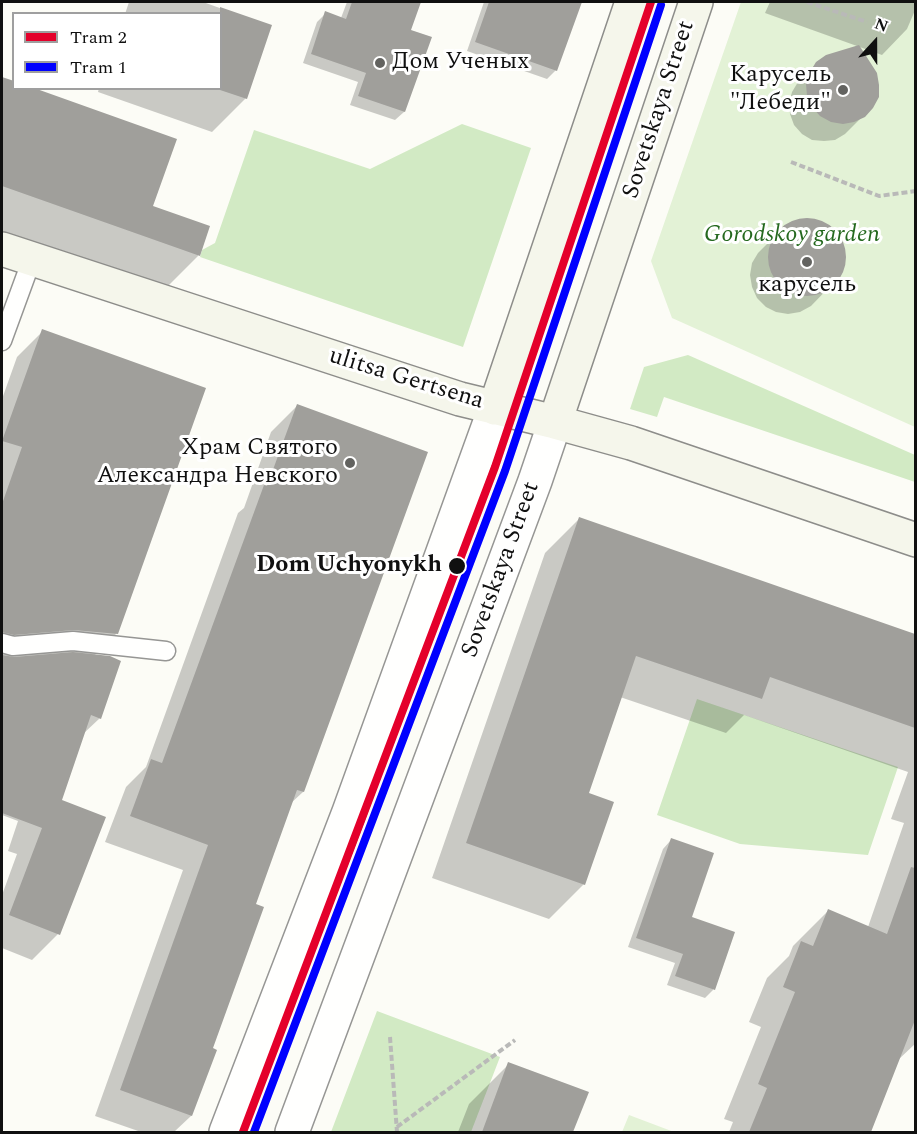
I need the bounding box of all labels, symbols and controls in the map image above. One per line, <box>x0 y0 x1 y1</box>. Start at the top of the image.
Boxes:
legend <box>12 12 222 90</box>
north arrow <box>845 12 905 72</box>
text: N <box>871 12 892 39</box>
street label: Sovetskaya Street <box>618 18 702 202</box>
text: Tram 2 <box>70 24 127 51</box>
place label: Дом Ученых <box>392 49 529 77</box>
text: Tram 1 <box>70 54 127 81</box>
marker: Дом Ученых <box>373 56 387 70</box>
place label: Карусель "Лебеди" <box>729 62 831 118</box>
marker: Карусель "Лебеди" <box>836 83 850 97</box>
park label: Gorodskoy garden <box>704 222 880 250</box>
marker: карусель <box>800 255 814 269</box>
place label: карусель <box>758 272 856 300</box>
street label: ulitsa Gertsena <box>325 343 487 417</box>
place label: Храм Святого Александра Невского <box>97 435 338 491</box>
marker: Храм Святого Александра Невского <box>343 456 357 470</box>
street label: Sovetskaya Street <box>457 478 547 662</box>
place label: Dom Uchyonykh <box>256 552 442 580</box>
marker: Dom Uchyonykh <box>447 556 467 576</box>

